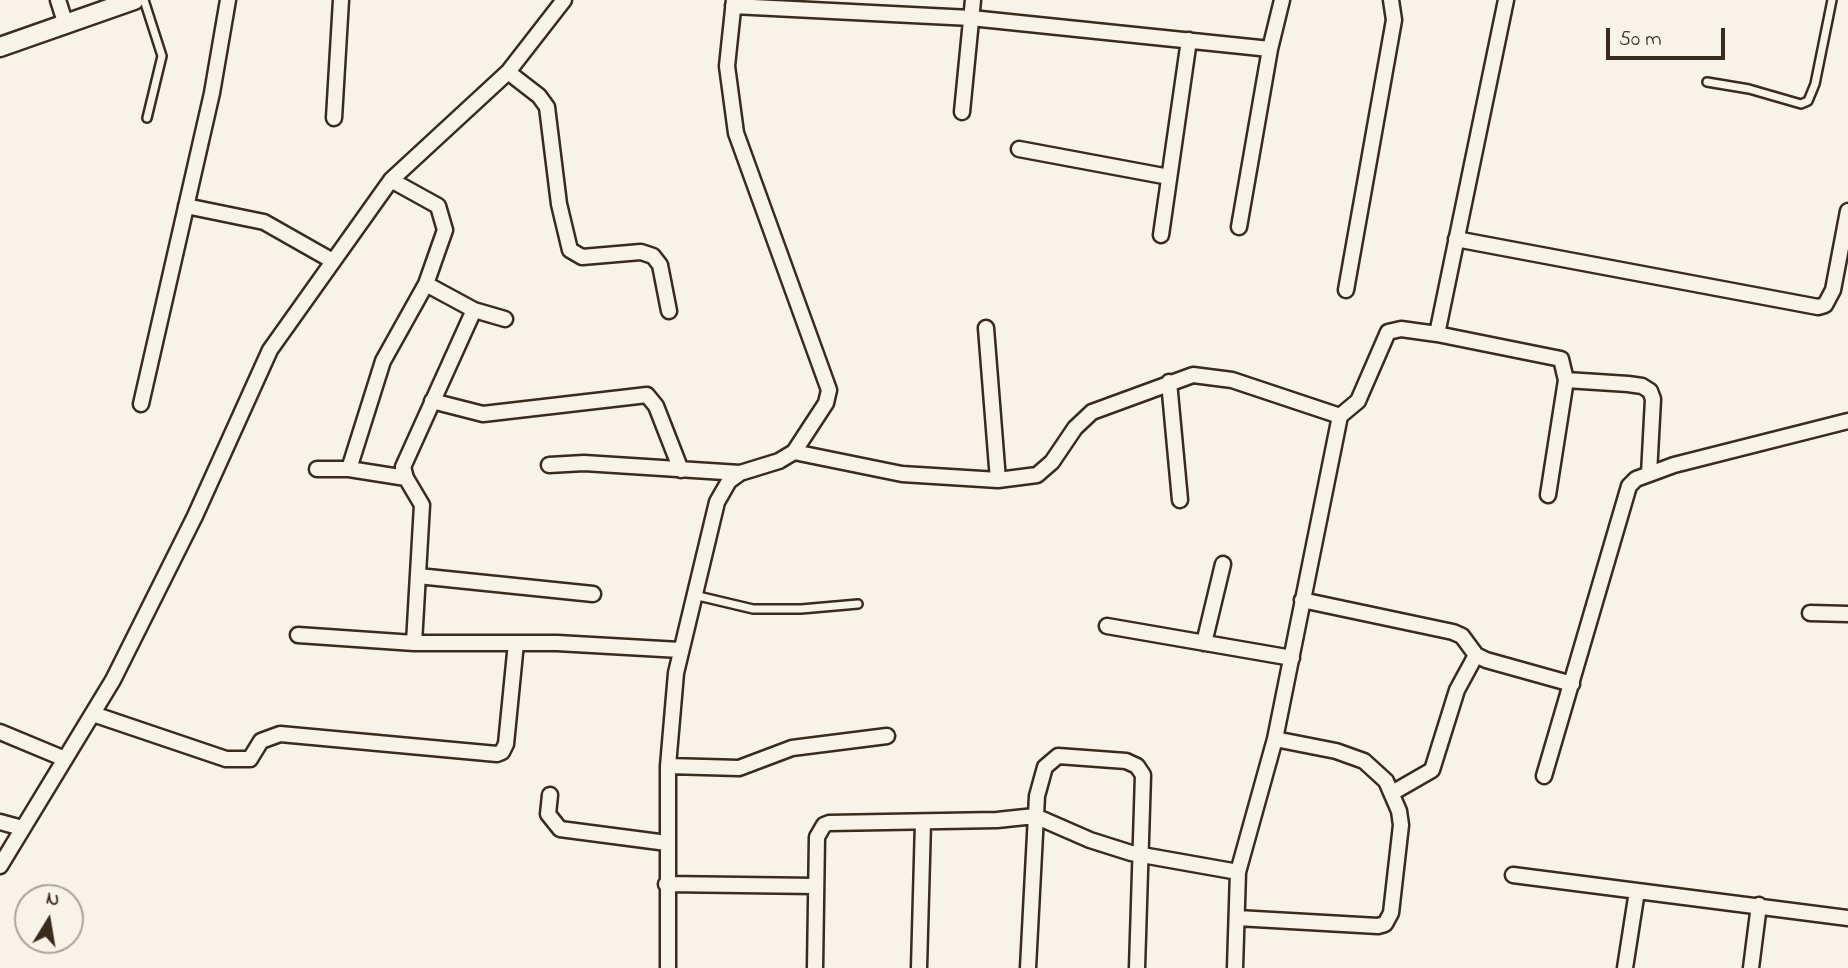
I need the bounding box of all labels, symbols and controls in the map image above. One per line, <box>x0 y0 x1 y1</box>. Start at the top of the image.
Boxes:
scale bar <box>1610 14 1729 58</box>
text: 50 m <box>1619 25 1662 55</box>
north arrow <box>14 884 84 954</box>
text: N <box>44 885 62 914</box>

